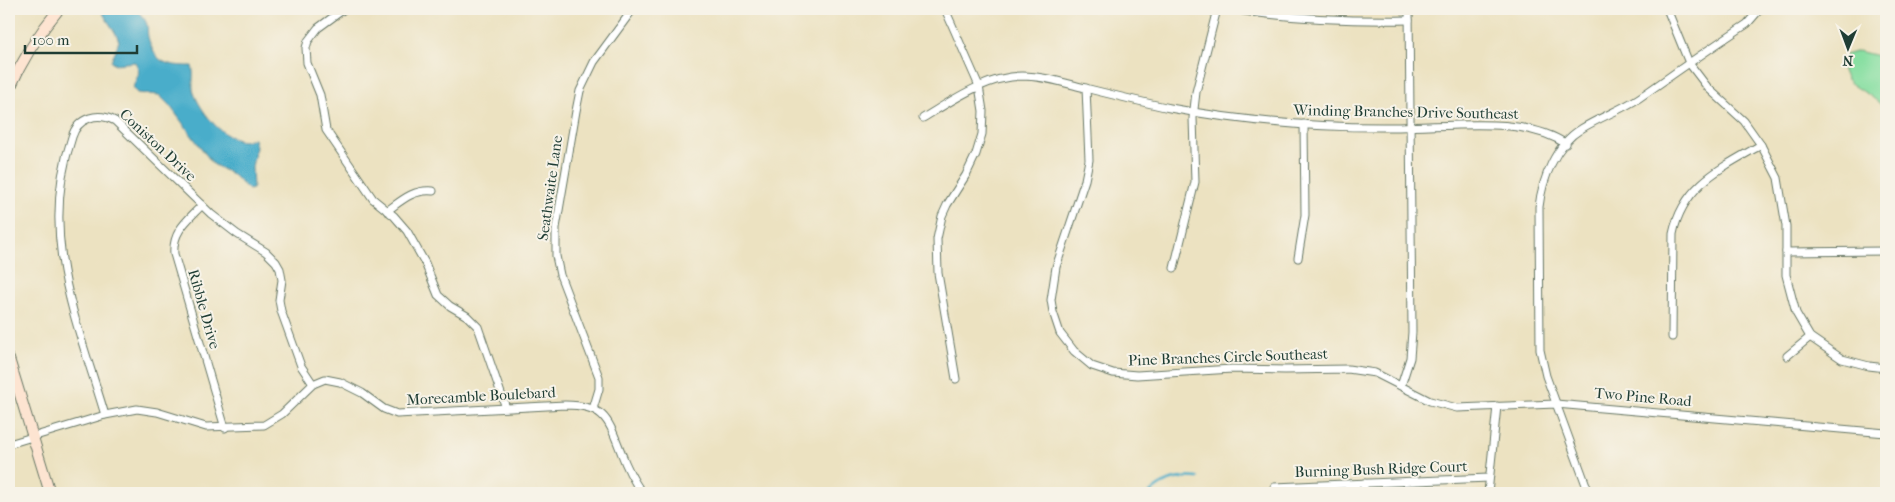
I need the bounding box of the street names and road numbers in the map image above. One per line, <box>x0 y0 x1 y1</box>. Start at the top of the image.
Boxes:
street label: Winding Branches Drive Southeast <box>1292 101 1520 123</box>
street label: Coniston Drive <box>116 105 200 185</box>
street label: Seathwaite Lane <box>534 134 566 242</box>
street label: Ribble Drive <box>184 267 224 351</box>
street label: Pine Branches Circle Southeast <box>1128 344 1329 369</box>
street label: Morecamble Boulebard <box>406 383 557 409</box>
street label: Two Pine Road <box>1594 384 1693 410</box>
street label: Burning Bush Ridge Court <box>1294 457 1468 481</box>

